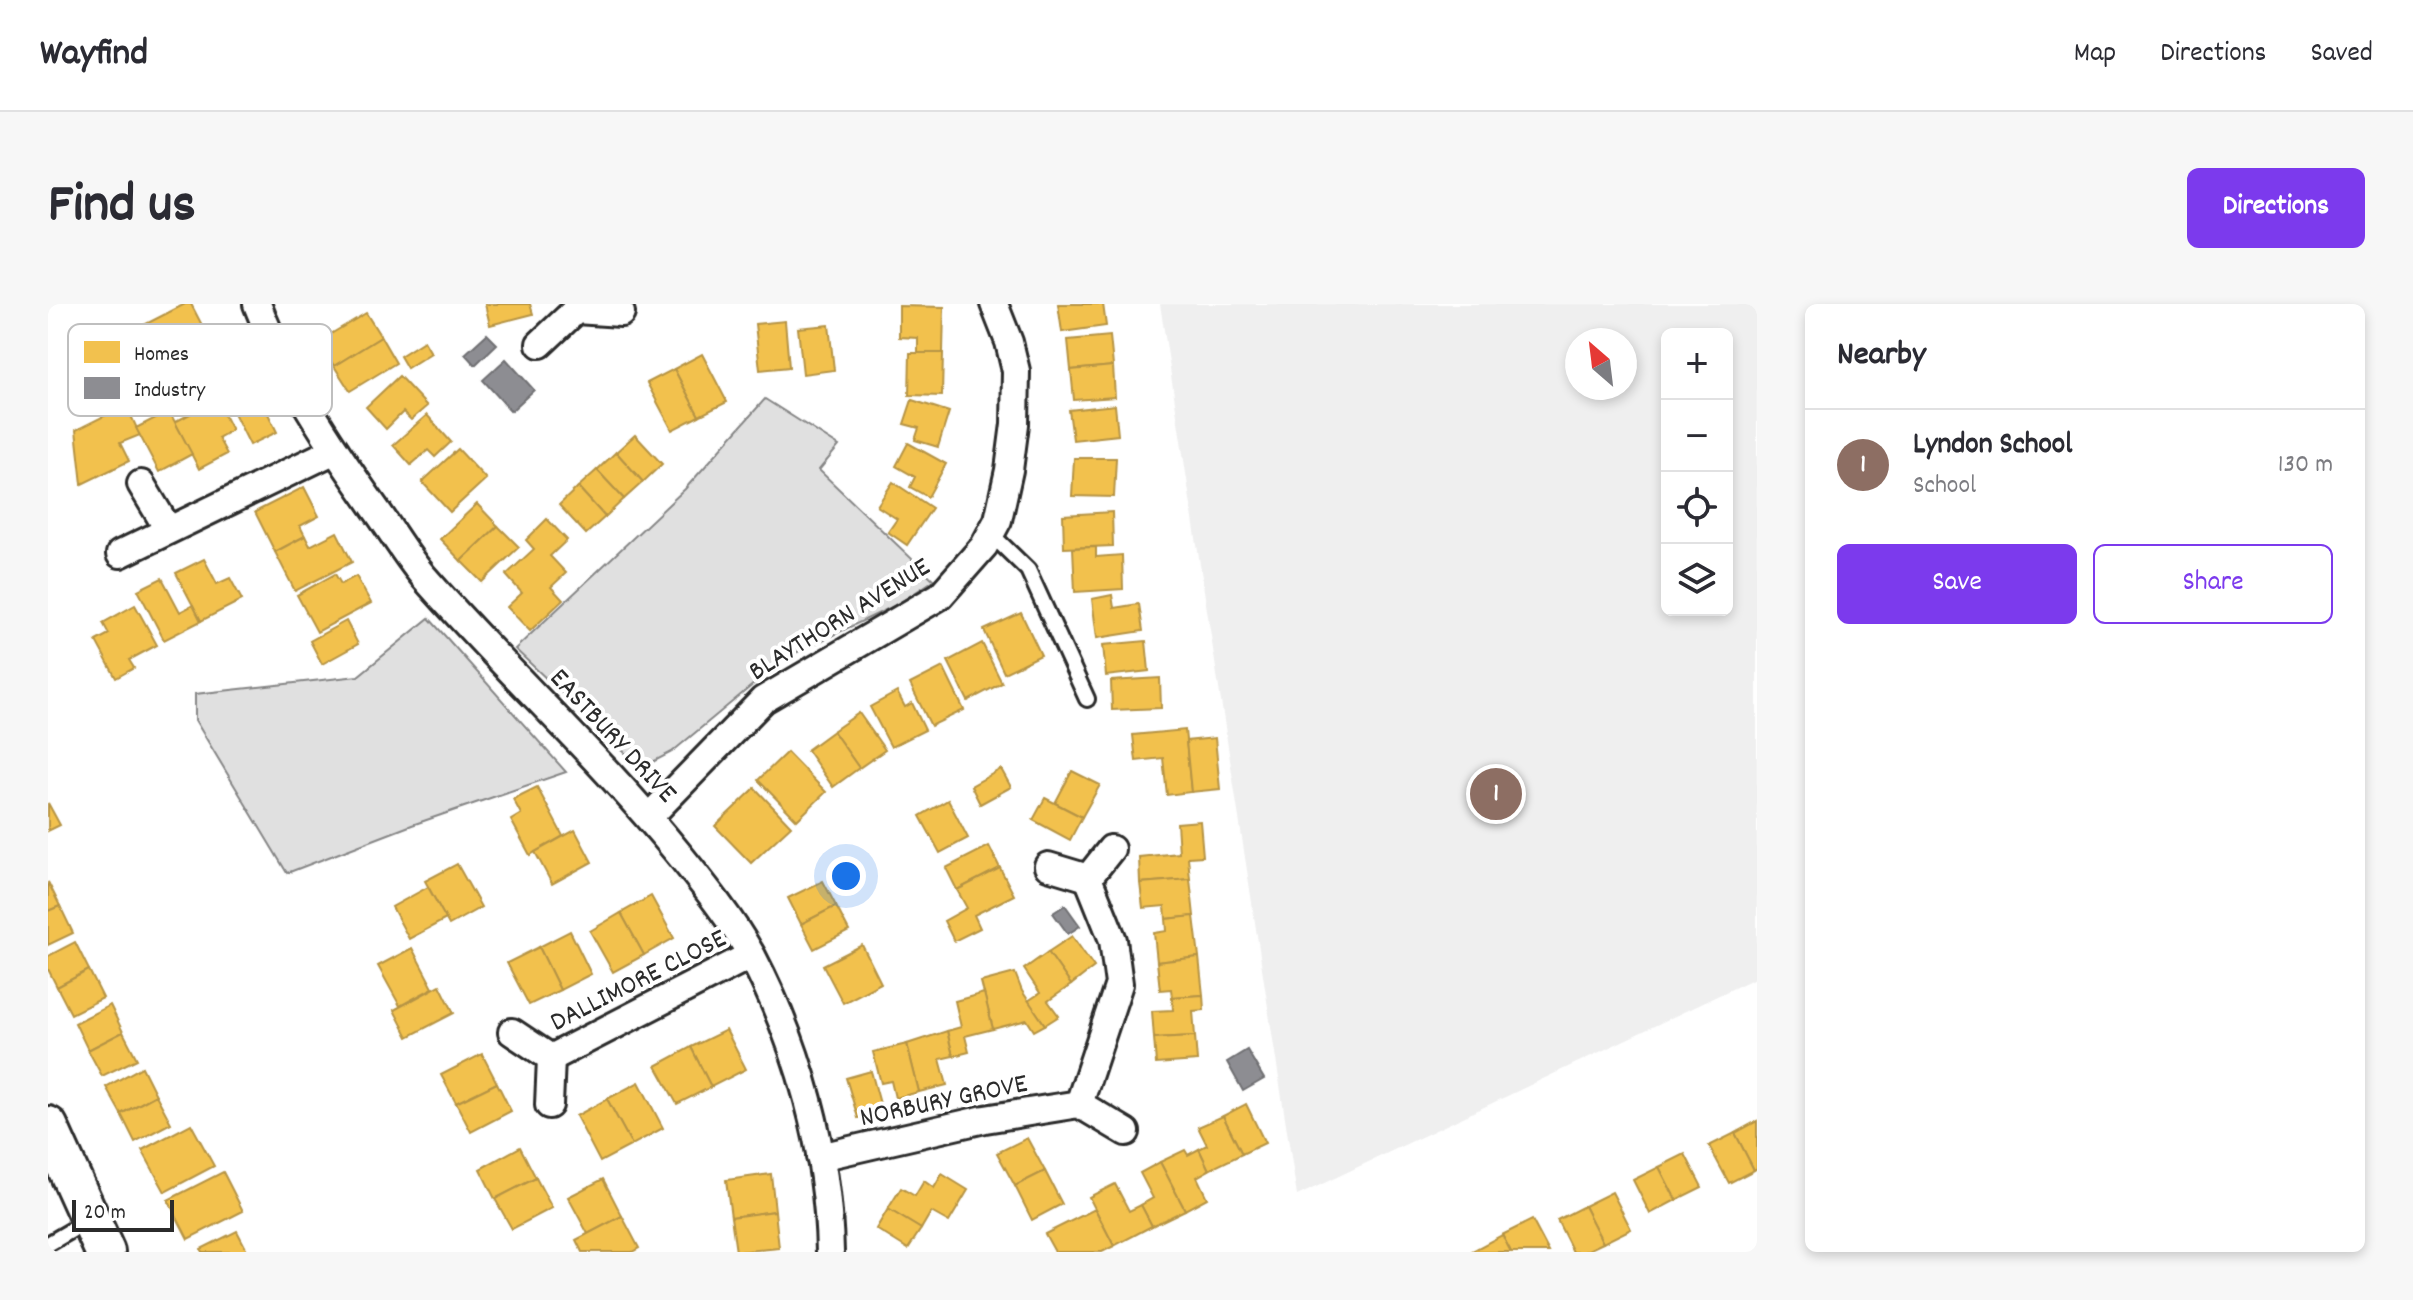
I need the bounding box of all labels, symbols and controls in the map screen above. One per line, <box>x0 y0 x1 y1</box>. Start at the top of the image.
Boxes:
text: Wayfind <box>40 28 148 83</box>
text: Map <box>2074 35 2116 75</box>
text: Directions <box>2160 35 2266 75</box>
text: Saved <box>2310 35 2373 75</box>
text: Find us <box>48 168 196 248</box>
button: Directions <box>2187 168 2365 248</box>
legend <box>68 324 332 416</box>
north arrow <box>1565 328 1637 400</box>
map controls <box>1661 328 1733 616</box>
button: + <box>1661 328 1733 400</box>
text: Nearby <box>1837 332 1926 381</box>
text: Homes <box>134 340 189 371</box>
text: Industry <box>134 376 206 407</box>
button: − <box>1661 400 1733 472</box>
text: Lyndon School <box>1913 425 2072 468</box>
text: 1 <box>1860 447 1866 484</box>
text: 130 m <box>2278 447 2333 484</box>
text: School <box>1913 468 1976 505</box>
button: locate <box>1661 472 1733 544</box>
button: layers <box>1661 544 1733 616</box>
button: Save <box>1837 544 2077 624</box>
button: Share <box>2093 544 2333 624</box>
street label: BLAYTHORN AVENUE <box>742 549 939 693</box>
street label: EASTBURY DRIVE <box>538 661 685 814</box>
pin: 1 <box>1470 764 1522 824</box>
your location <box>826 856 866 896</box>
street label: DALLIMORE CLOSE <box>544 921 735 1044</box>
street label: NORBURY GROVE <box>856 1066 1032 1140</box>
scale bar <box>72 1196 174 1232</box>
text: 20 m <box>84 1198 126 1229</box>

